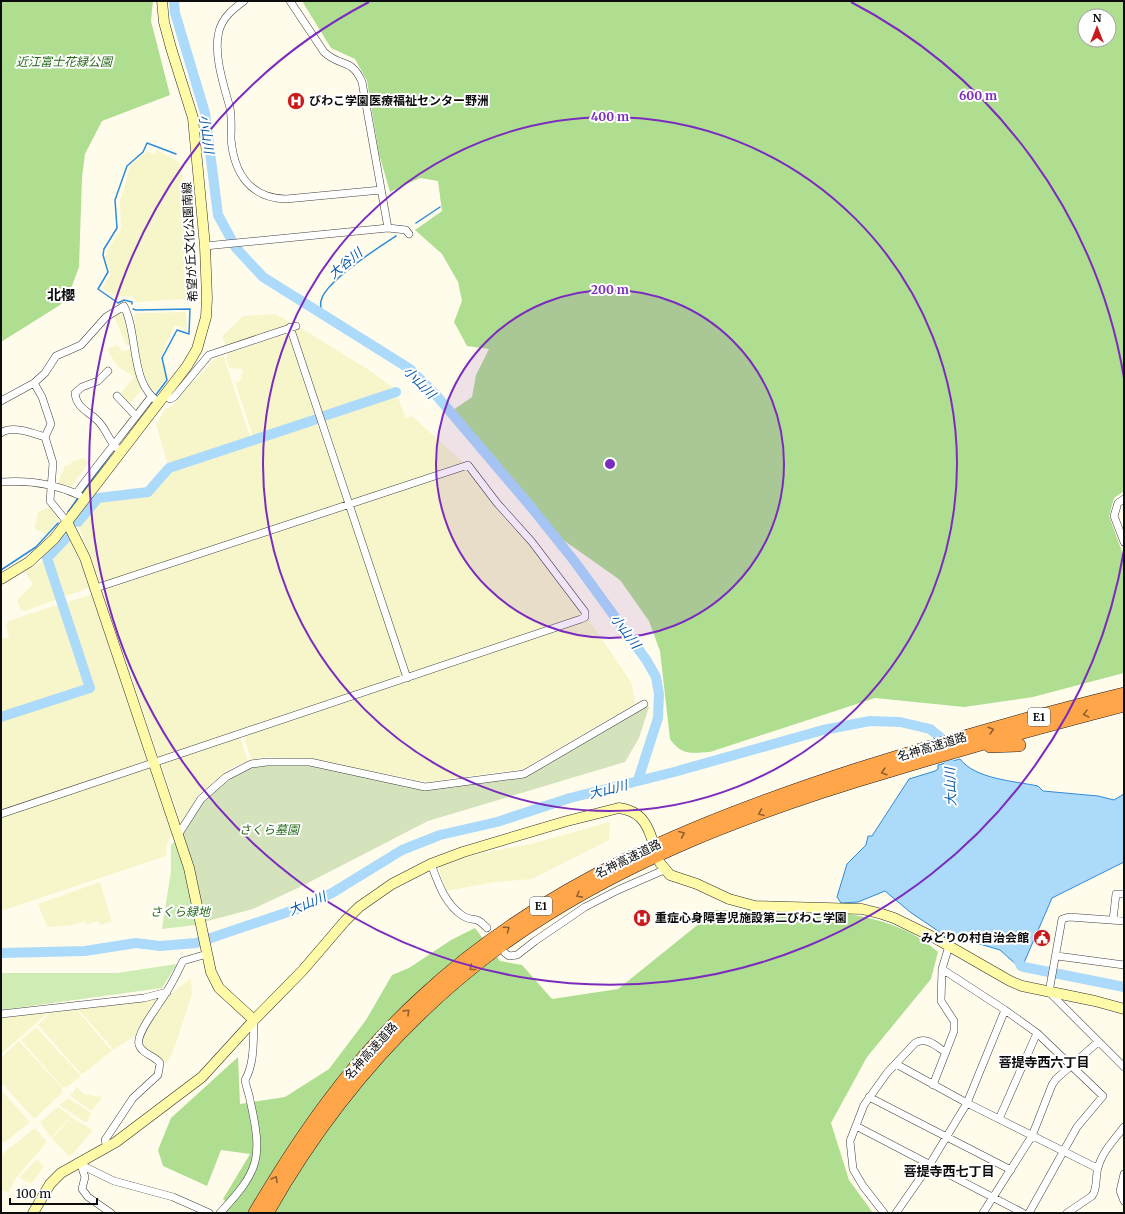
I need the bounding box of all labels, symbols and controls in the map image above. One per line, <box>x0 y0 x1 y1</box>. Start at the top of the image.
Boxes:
north arrow <box>1077 8 1117 48</box>
text: N <box>1093 11 1102 25</box>
park label: 近江富士花緑公園 <box>16 54 114 69</box>
text: 600 m <box>959 88 997 103</box>
hospital icon: びわこ学園医療福祉センター野洲 <box>286 91 306 111</box>
place label: びわこ学園医療福祉センター野洲 <box>309 93 489 108</box>
text: 400 m <box>591 109 629 124</box>
water label: 小山川 <box>195 114 218 157</box>
street label: 希望が丘文化公園南線 <box>179 182 200 302</box>
water label: 大谷川 <box>325 243 367 282</box>
text: 200 m <box>591 282 629 297</box>
district label: 北櫻 <box>47 286 75 304</box>
water label: 小山川 <box>400 363 441 404</box>
centre of rings <box>603 457 617 471</box>
water label: 小山川 <box>607 611 645 654</box>
road number: E1 <box>1028 708 1050 726</box>
one-way arrow <box>1083 710 1089 718</box>
one-way arrow <box>988 726 994 734</box>
street label: 名神高速道路 <box>895 729 968 764</box>
water label: 大山川 <box>941 765 960 807</box>
one-way arrow <box>881 767 888 776</box>
water label: 大山川 <box>587 776 631 802</box>
one-way arrow <box>758 809 765 817</box>
park label: さくら墓園 <box>239 822 301 837</box>
one-way arrow <box>679 830 686 838</box>
street label: 名神高速道路 <box>592 836 663 881</box>
water label: 大山川 <box>286 887 330 919</box>
one-way arrow <box>576 891 583 898</box>
road number: E1 <box>530 897 552 915</box>
park label: さくら緑地 <box>150 904 212 919</box>
hospital icon: 重症心身障害児施設第二びわこ学園 <box>632 908 652 928</box>
place label: 重症心身障害児施設第二びわこ学園 <box>655 910 847 925</box>
one-way arrow <box>503 926 510 934</box>
public building icon: みどりの村自治会館 <box>1032 928 1052 948</box>
place label: みどりの村自治会館 <box>921 930 1029 945</box>
one-way arrow <box>469 964 476 971</box>
one-way arrow <box>402 1009 410 1016</box>
street label: 名神高速道路 <box>341 1019 400 1082</box>
district label: 菩提寺西六丁目 <box>998 1054 1090 1071</box>
district label: 菩提寺西七丁目 <box>903 1163 995 1180</box>
one-way arrow <box>270 1176 277 1183</box>
scale bar <box>10 1180 97 1206</box>
text: 100 m <box>16 1186 51 1201</box>

